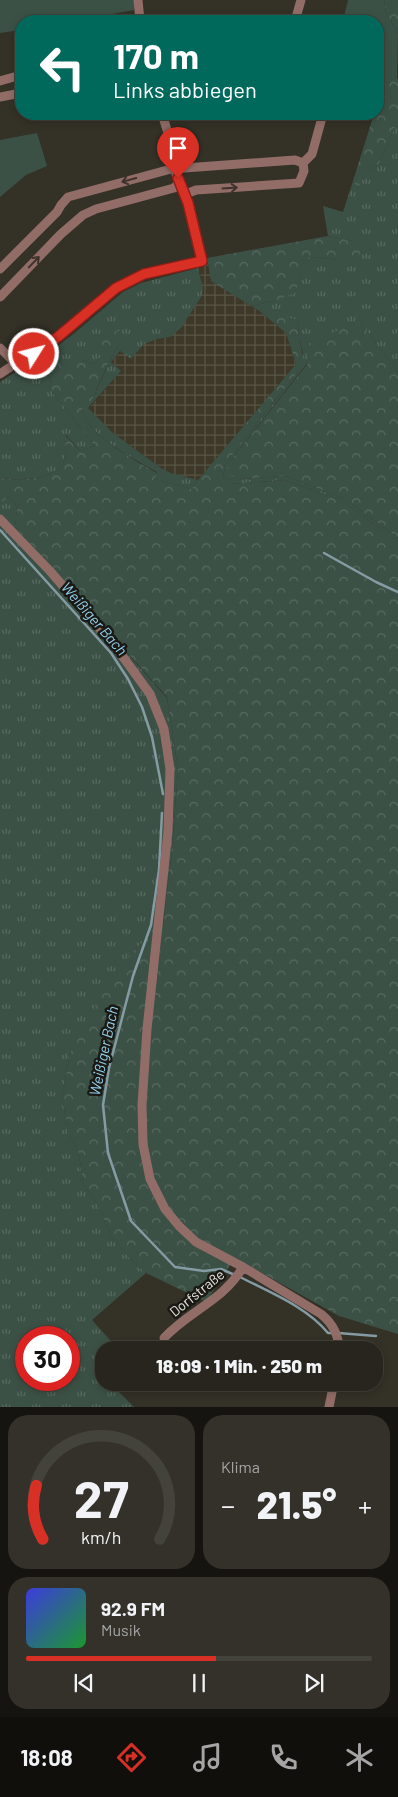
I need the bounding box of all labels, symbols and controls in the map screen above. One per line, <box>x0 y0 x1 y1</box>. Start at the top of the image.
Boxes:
text: 170 m <box>113 34 199 76</box>
icon: left <box>30 35 95 100</box>
text: Links abbiegen <box>113 76 257 102</box>
pin <box>157 127 199 178</box>
icon: arrive <box>164 134 192 162</box>
one-way arrow <box>122 176 138 185</box>
one-way arrow <box>221 184 237 193</box>
one-way arrow <box>28 256 40 268</box>
position arrow <box>7 327 59 379</box>
water label: Weißiger Bach <box>58 578 132 659</box>
water label: Weißiger Bach <box>85 1004 121 1097</box>
street label: Dorfstraße <box>166 1265 228 1320</box>
speed limit sign: 30 <box>15 1326 80 1391</box>
text: 18:09 · 1 Min. · 250 m <box>156 1354 322 1377</box>
text: Klima <box>221 1457 260 1476</box>
text: 27 <box>74 1466 129 1528</box>
text: 21.5° <box>256 1481 337 1527</box>
text: − <box>221 1488 235 1522</box>
text: + <box>358 1488 372 1522</box>
text: km/h <box>81 1526 122 1548</box>
text: 92.9 FM <box>101 1597 165 1620</box>
text: Musik <box>101 1620 141 1639</box>
icon: previous <box>70 1669 98 1697</box>
icon: pause <box>185 1669 213 1697</box>
icon: next <box>300 1669 328 1697</box>
icon: directions <box>114 1740 149 1775</box>
icon: music <box>190 1740 225 1775</box>
icon: phone <box>266 1740 301 1775</box>
icon: climate <box>342 1740 377 1775</box>
text: 18:08 <box>21 1744 73 1770</box>

